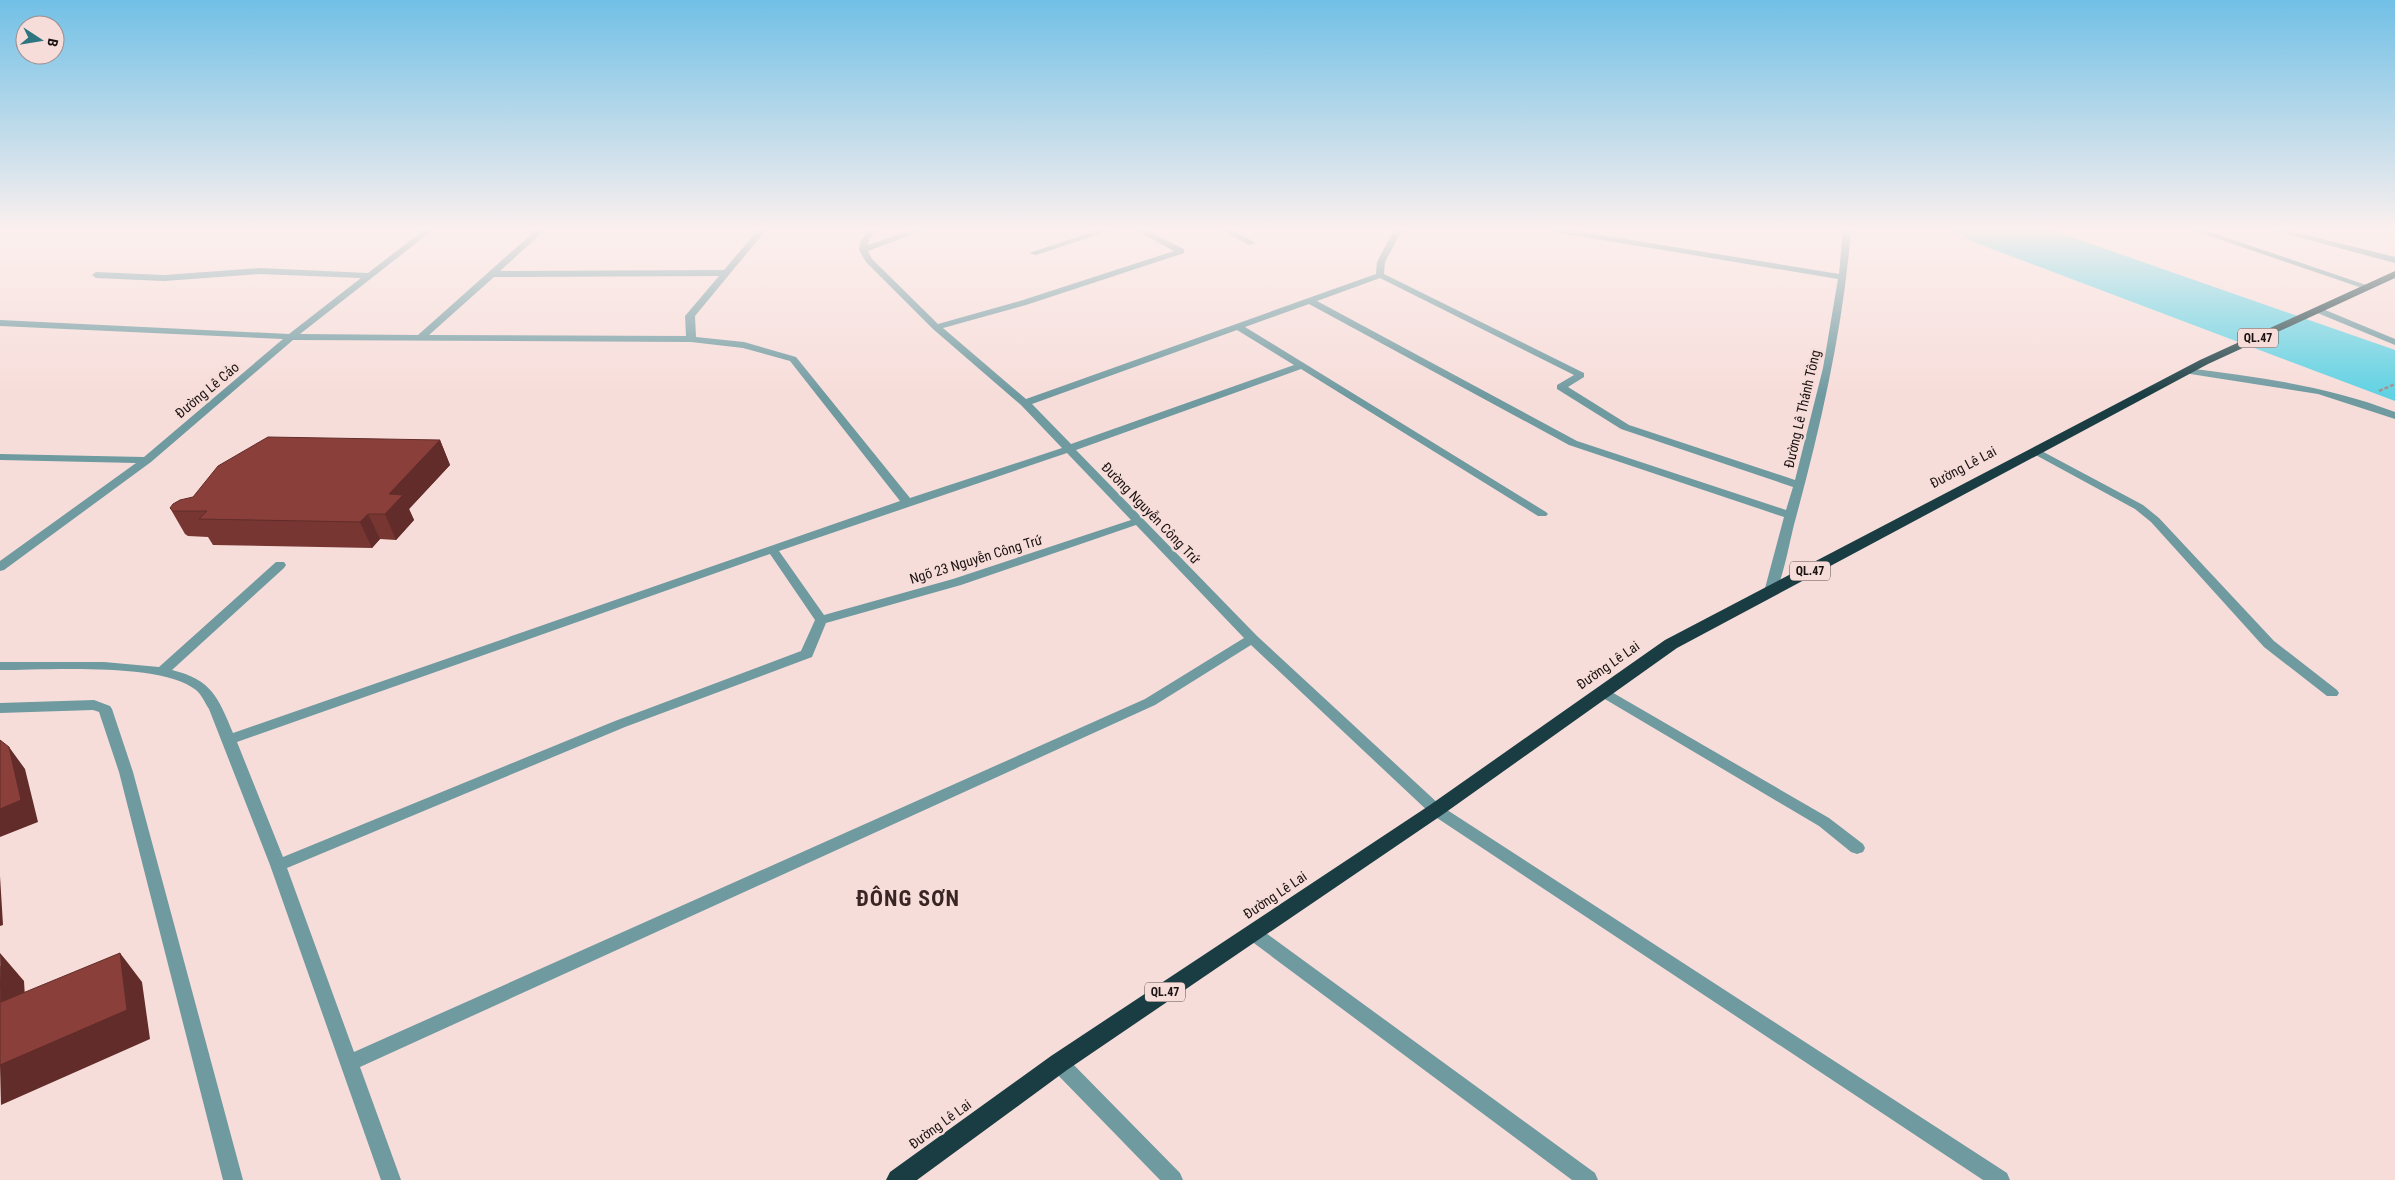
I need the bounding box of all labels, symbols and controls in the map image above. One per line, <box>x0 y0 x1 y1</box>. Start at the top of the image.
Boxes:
north arrow <box>15 15 65 65</box>
text: B <box>44 37 61 48</box>
road number: QL.47 <box>2238 328 2278 348</box>
street label: Đường Lê Thánh Tông <box>1781 348 1823 470</box>
street label: Đường Lê Cảo <box>172 359 242 421</box>
street label: Đường Lê Lai <box>1927 443 1999 491</box>
street label: Đường Nguyễn Công Trứ <box>1098 459 1204 567</box>
street label: Ngõ 23 Nguyễn Công Trứ <box>908 531 1045 587</box>
road number: QL.47 <box>1790 562 1830 580</box>
street label: Đường Lê Lai <box>1574 638 1642 692</box>
street label: Đường Lê Lai <box>1240 868 1310 922</box>
district label: ĐÔNG SƠN <box>856 885 960 911</box>
road number: QL.47 <box>1145 982 1185 1002</box>
street label: Đường Lê Lai <box>906 1096 974 1152</box>

